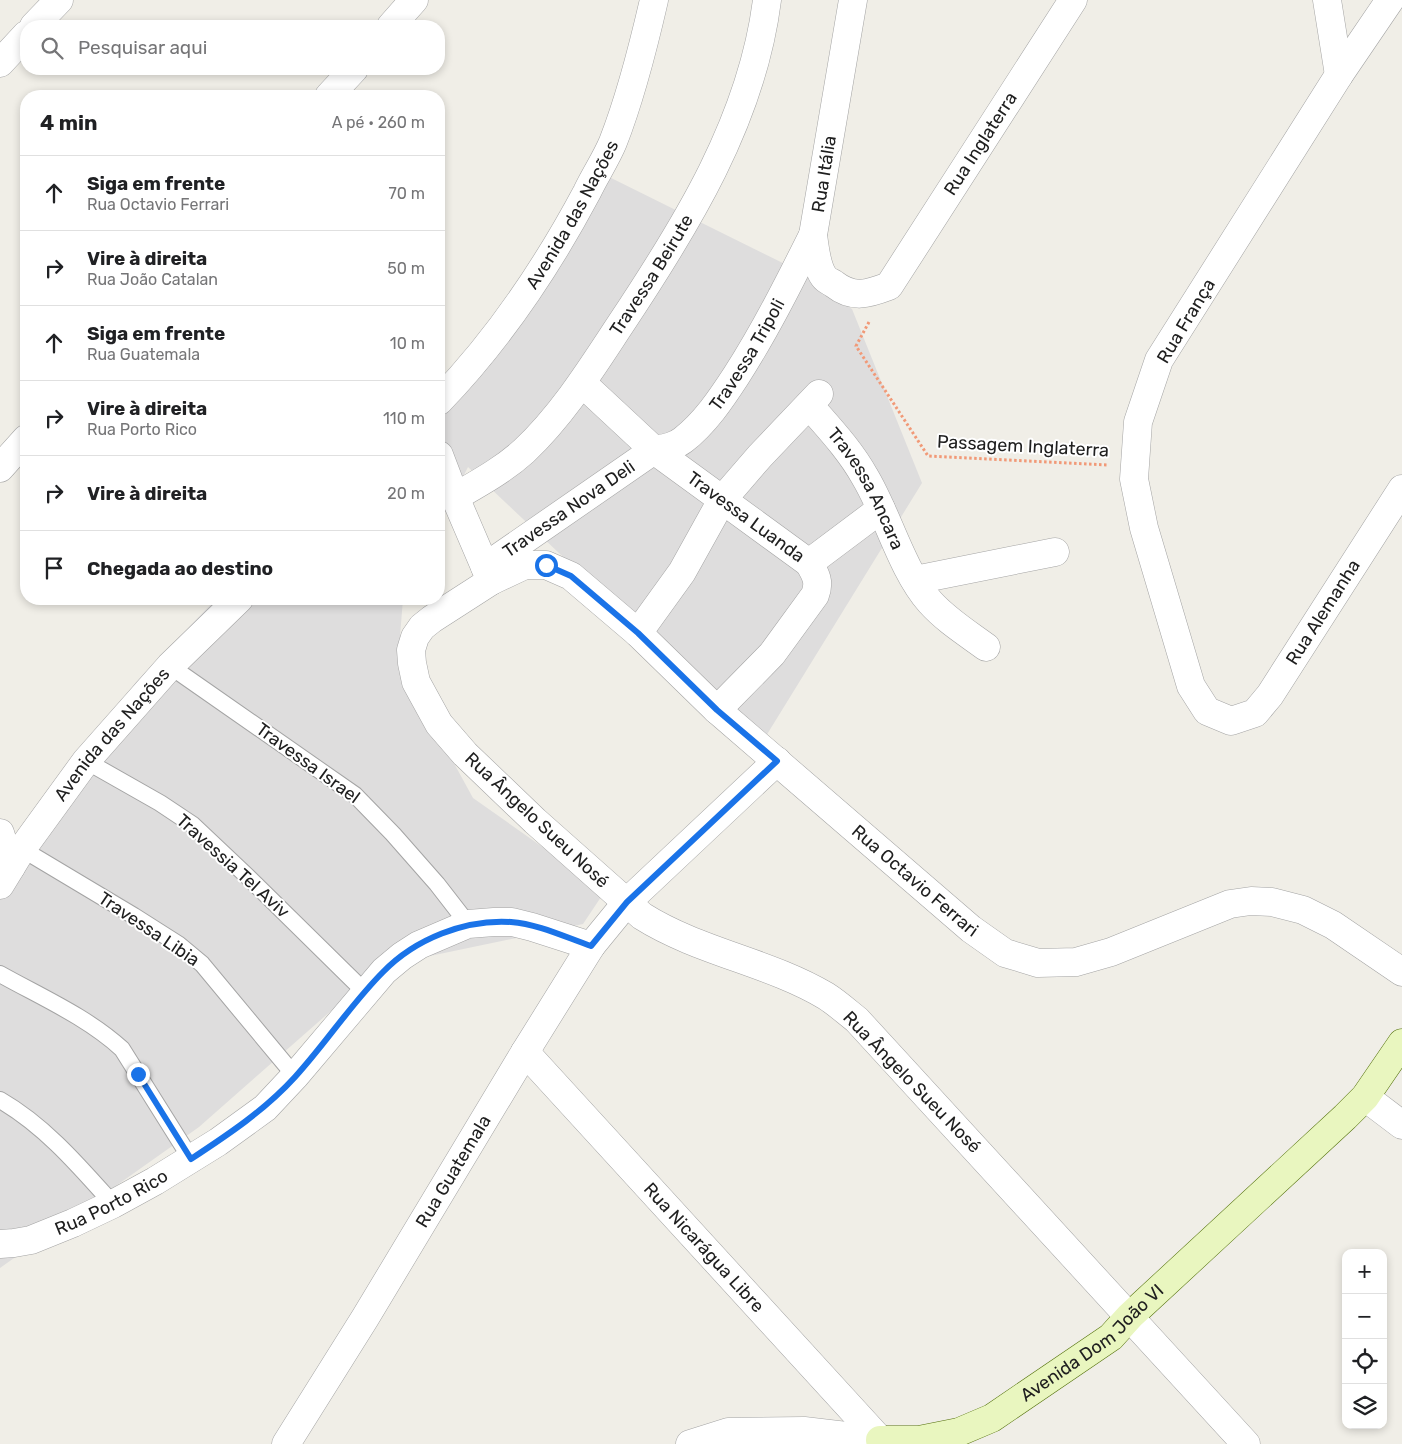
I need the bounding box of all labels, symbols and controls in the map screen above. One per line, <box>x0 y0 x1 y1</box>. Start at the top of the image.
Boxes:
search box <box>20 20 445 75</box>
icon: search <box>38 34 66 62</box>
text: Pesquisar aqui <box>78 36 207 59</box>
street label: Rua Inglaterra <box>939 88 1022 200</box>
text: 4 min <box>40 110 98 135</box>
text: A pé · 260 m <box>332 113 425 132</box>
street label: Rua Itália <box>807 134 841 214</box>
street label: Avenida das Nações <box>521 137 623 293</box>
text: Siga em frente <box>87 172 225 195</box>
icon: ahead <box>40 179 68 207</box>
text: 70 m <box>388 184 425 203</box>
text: Rua Octavio Ferrari <box>87 195 229 214</box>
street label: Travessa Beirute <box>605 210 698 340</box>
text: Vire à direita <box>87 247 207 270</box>
icon: right <box>40 254 68 282</box>
text: 50 m <box>387 259 425 278</box>
text: Rua João Catalan <box>87 270 218 289</box>
street label: Rua França <box>1152 275 1220 367</box>
street label: Travessa Tripoli <box>705 295 790 415</box>
text: Siga em frente <box>87 322 225 345</box>
icon: ahead <box>40 329 68 357</box>
text: 10 m <box>390 334 425 353</box>
text: Rua Guatemala <box>87 345 200 364</box>
text: Vire à direita <box>87 397 207 420</box>
icon: right <box>40 404 68 432</box>
text: 110 m <box>383 409 425 428</box>
text: Rua Porto Rico <box>87 420 197 439</box>
street label: Travessa Ancara <box>823 423 908 553</box>
street label: Passagem Inglaterra <box>936 431 1110 461</box>
street label: Travessa Nova Deli <box>499 456 639 562</box>
street label: Travessa Luanda <box>683 467 809 567</box>
icon: right <box>40 479 68 507</box>
text: Vire à direita <box>87 482 207 505</box>
text: 20 m <box>387 484 425 503</box>
icon: arrive <box>40 554 68 582</box>
route start <box>535 554 558 577</box>
street label: Rua Alemanha <box>1281 555 1365 669</box>
text: Chegada ao destino <box>87 557 273 580</box>
street label: Avenida das Nações <box>49 663 174 805</box>
street label: Travessa Israel <box>252 718 364 808</box>
street label: Rua Ângelo Sueu Nosé <box>460 748 614 892</box>
street label: Travessia Tel Aviv <box>172 809 294 923</box>
street label: Rua Octavio Ferrari <box>847 820 982 941</box>
street label: Travessa Libia <box>94 887 204 971</box>
street label: Rua Ângelo Sueu Nosé <box>838 1006 986 1158</box>
route end <box>127 1063 150 1086</box>
street label: Rua Guatemala <box>411 1111 496 1231</box>
street label: Rua Porto Rico <box>52 1165 172 1240</box>
street label: Rua Nicarágua Libre <box>639 1178 769 1317</box>
map controls <box>1342 1249 1387 1429</box>
button: + <box>1342 1249 1387 1294</box>
street label: Avenida Dom João VI <box>1016 1280 1168 1406</box>
button: − <box>1342 1294 1387 1339</box>
button: locate <box>1342 1339 1387 1384</box>
button: layers <box>1342 1384 1387 1429</box>

